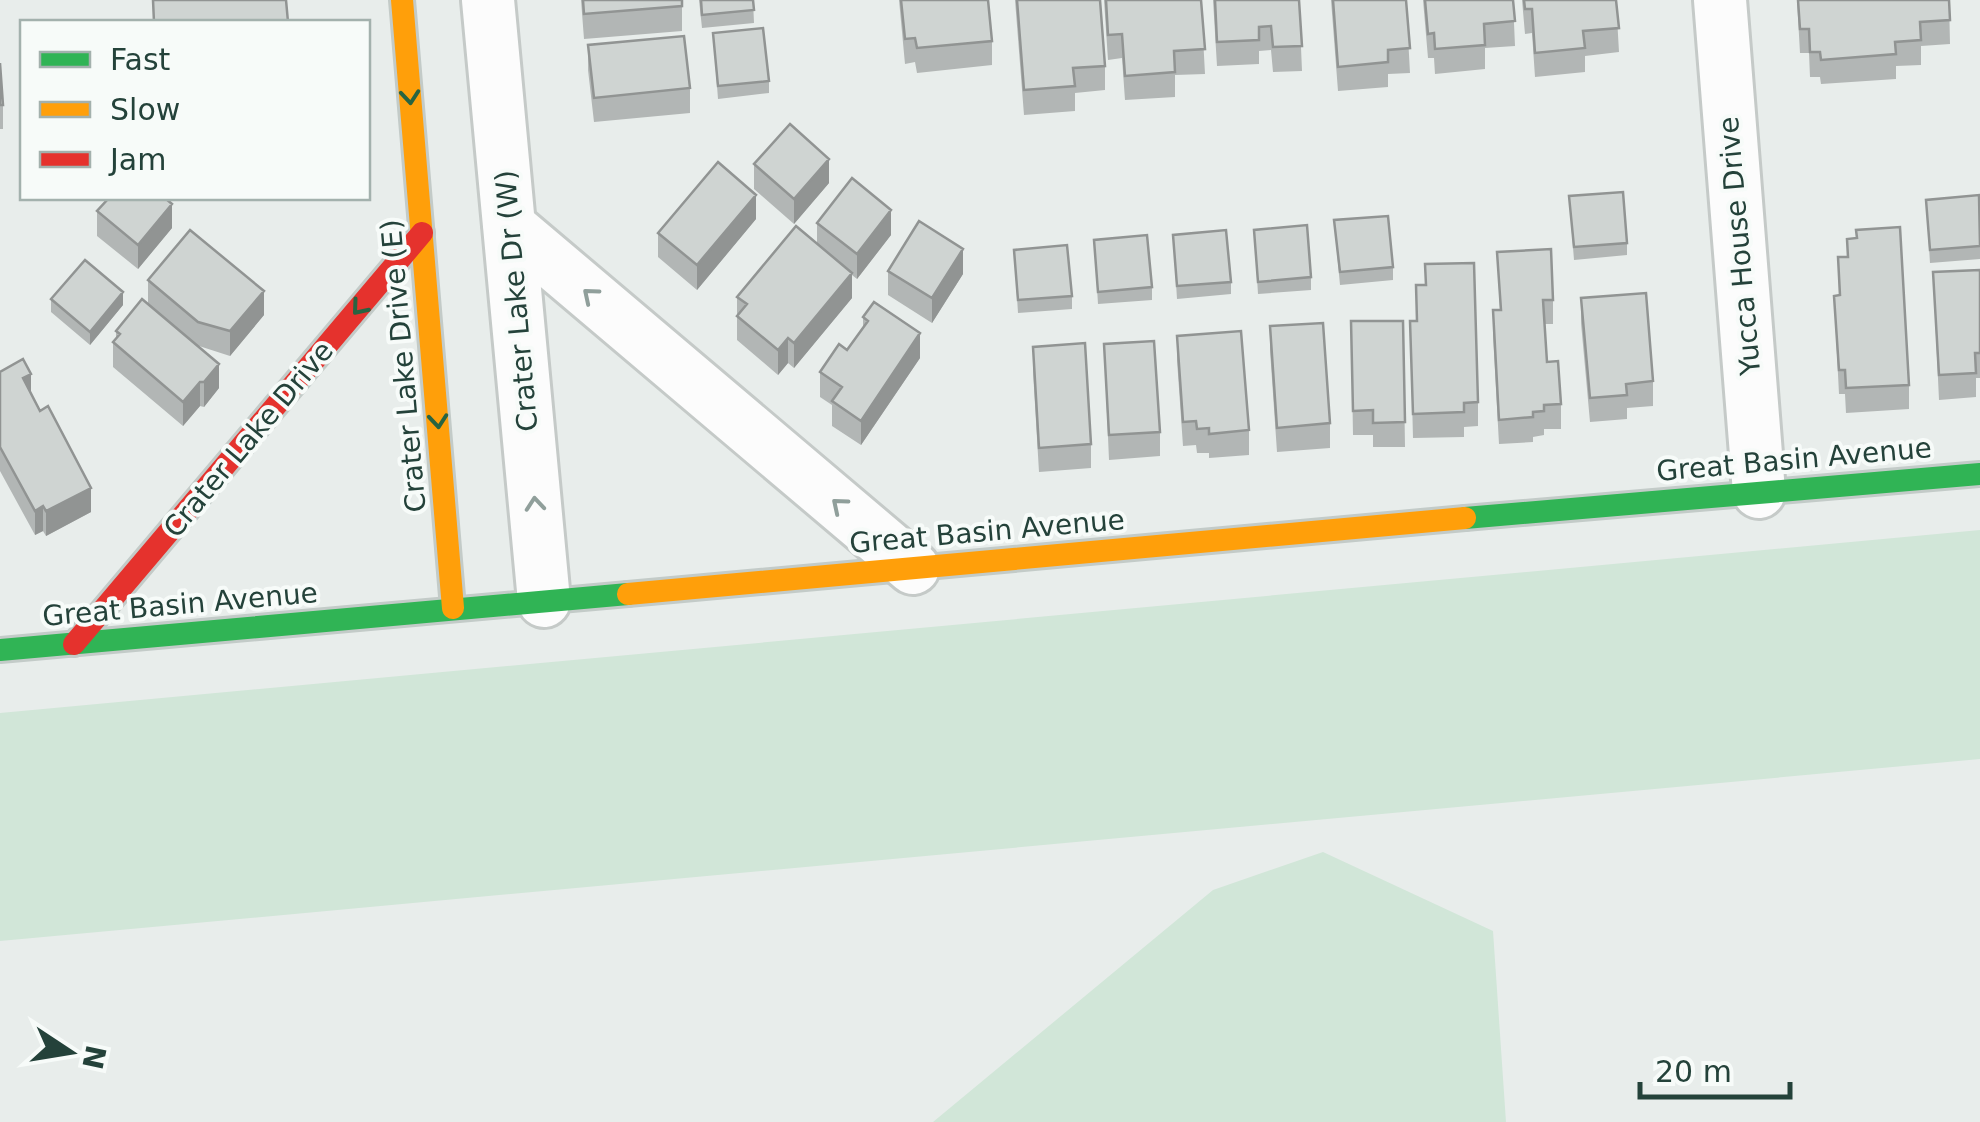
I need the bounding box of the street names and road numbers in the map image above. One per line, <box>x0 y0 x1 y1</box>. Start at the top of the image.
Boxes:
street label: Yucca House Drive <box>1712 115 1767 378</box>
street label: Crater Lake Dr (W) <box>489 169 544 433</box>
street label: Crater Lake Drive (E) <box>374 218 433 514</box>
street label: Crater Lake Drive <box>157 335 340 544</box>
street label: Great Basin Avenue <box>1655 431 1933 488</box>
street label: Great Basin Avenue <box>848 503 1126 560</box>
street label: Great Basin Avenue <box>41 576 319 633</box>

